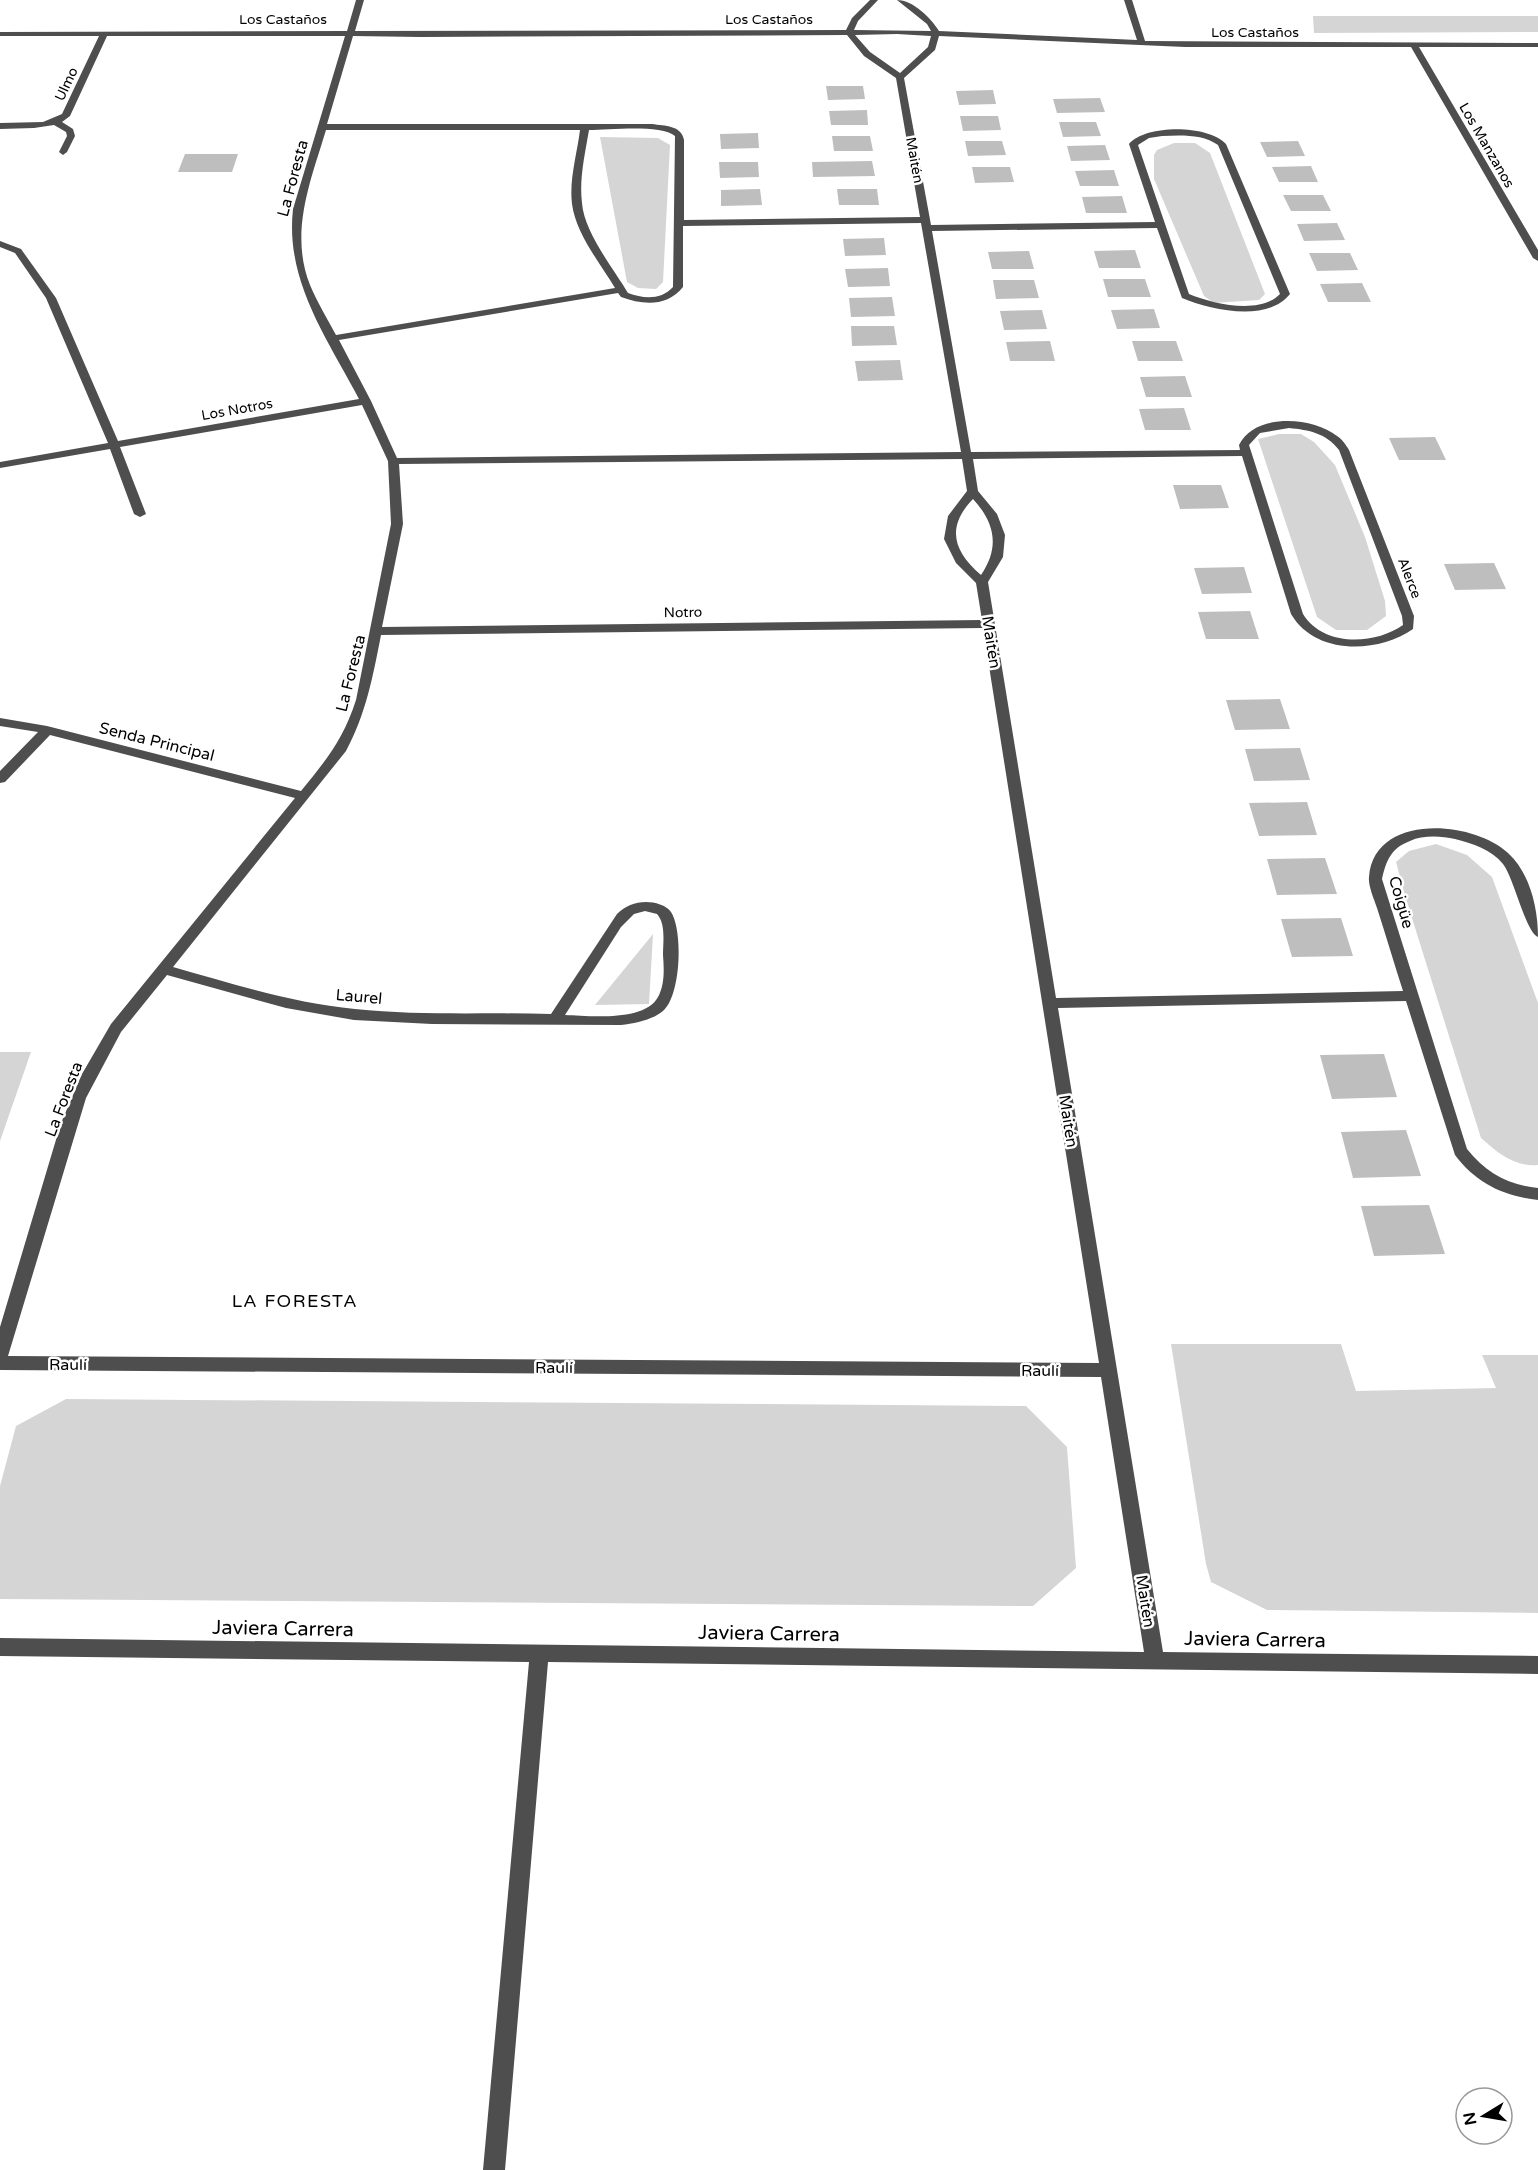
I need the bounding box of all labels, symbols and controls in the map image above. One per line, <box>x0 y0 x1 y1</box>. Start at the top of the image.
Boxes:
street label: Los Castaños <box>239 11 327 28</box>
street label: Los Castaños <box>725 11 813 28</box>
street label: Los Castaños <box>1211 24 1299 41</box>
street label: Ulmo <box>51 65 82 104</box>
street label: Los Manzanos <box>1455 100 1518 191</box>
street label: Maitén <box>902 136 927 184</box>
street label: La Foresta <box>273 138 313 219</box>
street label: Los Notros <box>200 395 274 424</box>
street label: Alerce <box>1394 555 1425 601</box>
street label: Notro <box>664 604 702 621</box>
street label: Maitén <box>977 614 1005 670</box>
street label: La Foresta <box>332 633 370 714</box>
street label: Senda Principal <box>97 718 216 766</box>
street label: Coigüe <box>1384 874 1418 931</box>
street label: Laurel <box>335 985 383 1009</box>
street label: La Foresta <box>40 1059 87 1140</box>
street label: Maitén <box>1054 1093 1082 1149</box>
district label: LA FORESTA <box>232 1290 358 1312</box>
street label: Raulí <box>49 1355 87 1375</box>
street label: Raulí <box>535 1358 573 1378</box>
street label: Raulí <box>1021 1361 1059 1381</box>
street label: Maitén <box>1131 1573 1159 1629</box>
street label: Javiera Carrera <box>212 1616 354 1642</box>
street label: Javiera Carrera <box>698 1621 840 1647</box>
street label: Javiera Carrera <box>1184 1627 1326 1653</box>
north arrow <box>1454 2086 1514 2146</box>
text: N <box>1459 2110 1481 2127</box>

